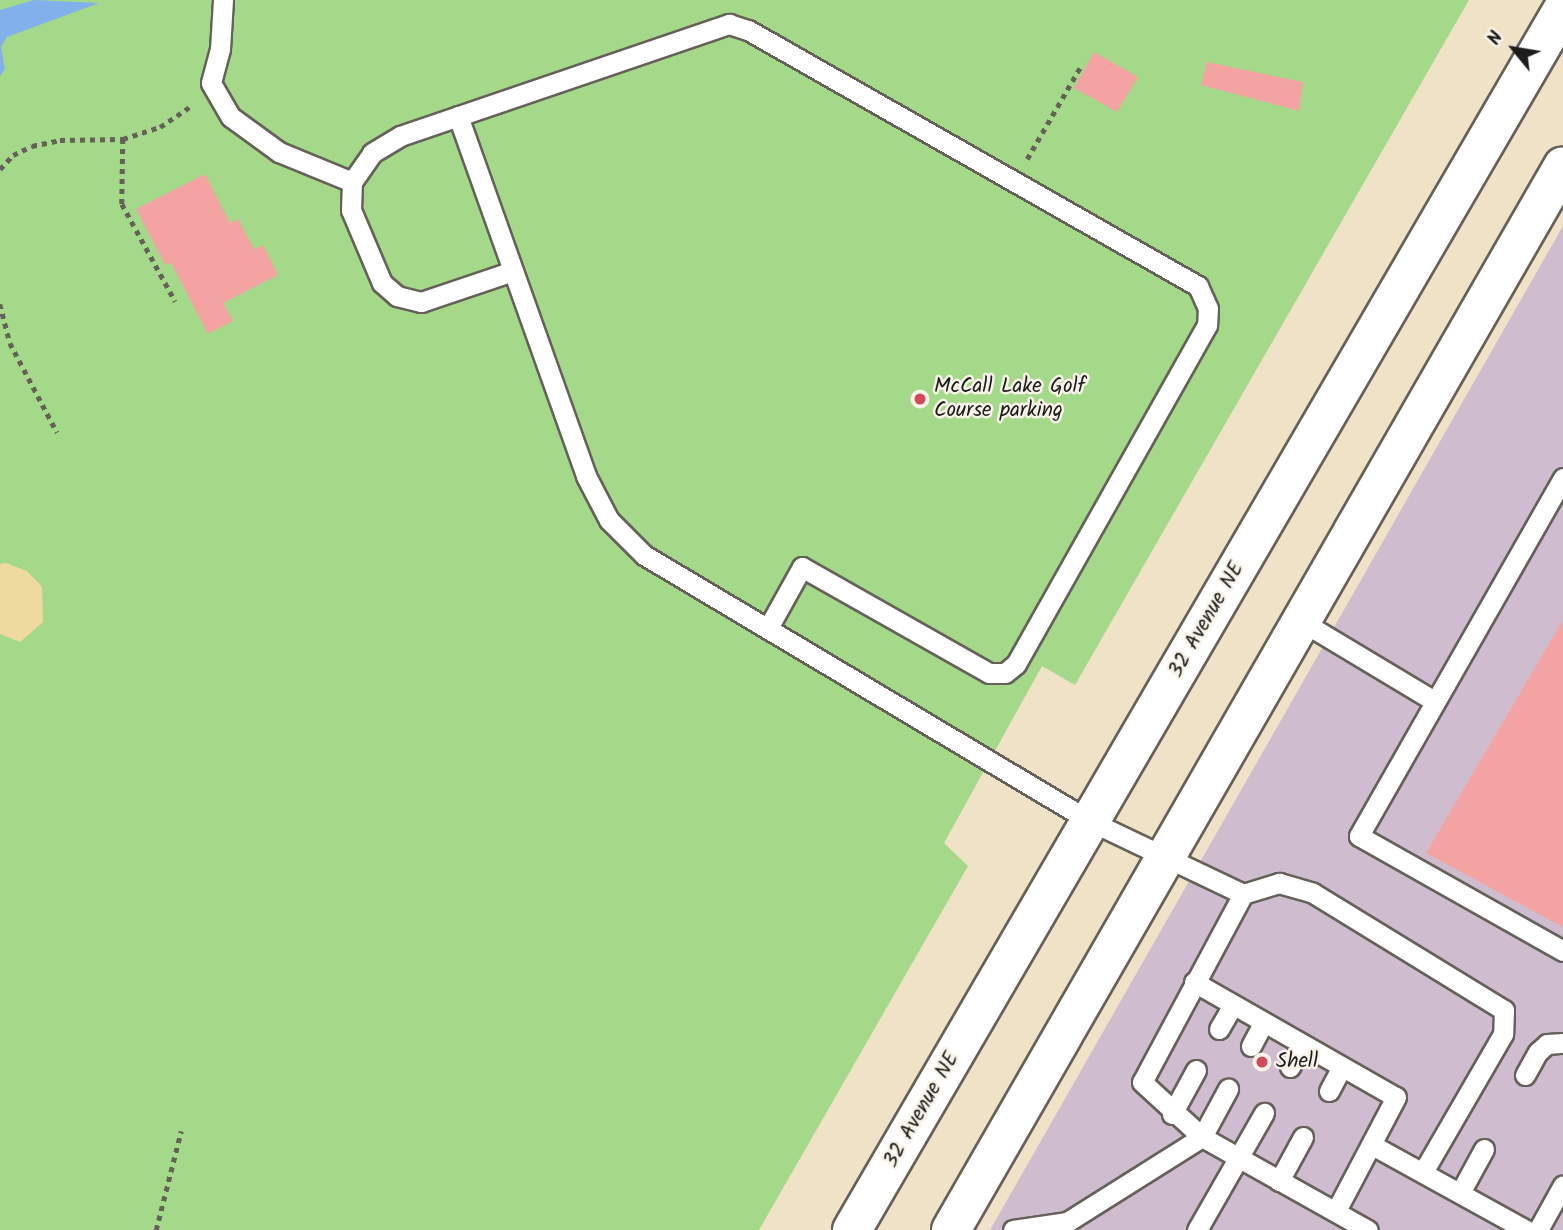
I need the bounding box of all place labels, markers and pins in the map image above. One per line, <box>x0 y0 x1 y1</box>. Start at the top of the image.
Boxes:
place label: McCall Lake Golf Course parking <box>934 374 1085 424</box>
marker: McCall Lake Golf Course parking <box>912 391 928 407</box>
place label: Shell <box>1276 1049 1318 1075</box>
marker: Shell <box>1254 1054 1270 1070</box>

